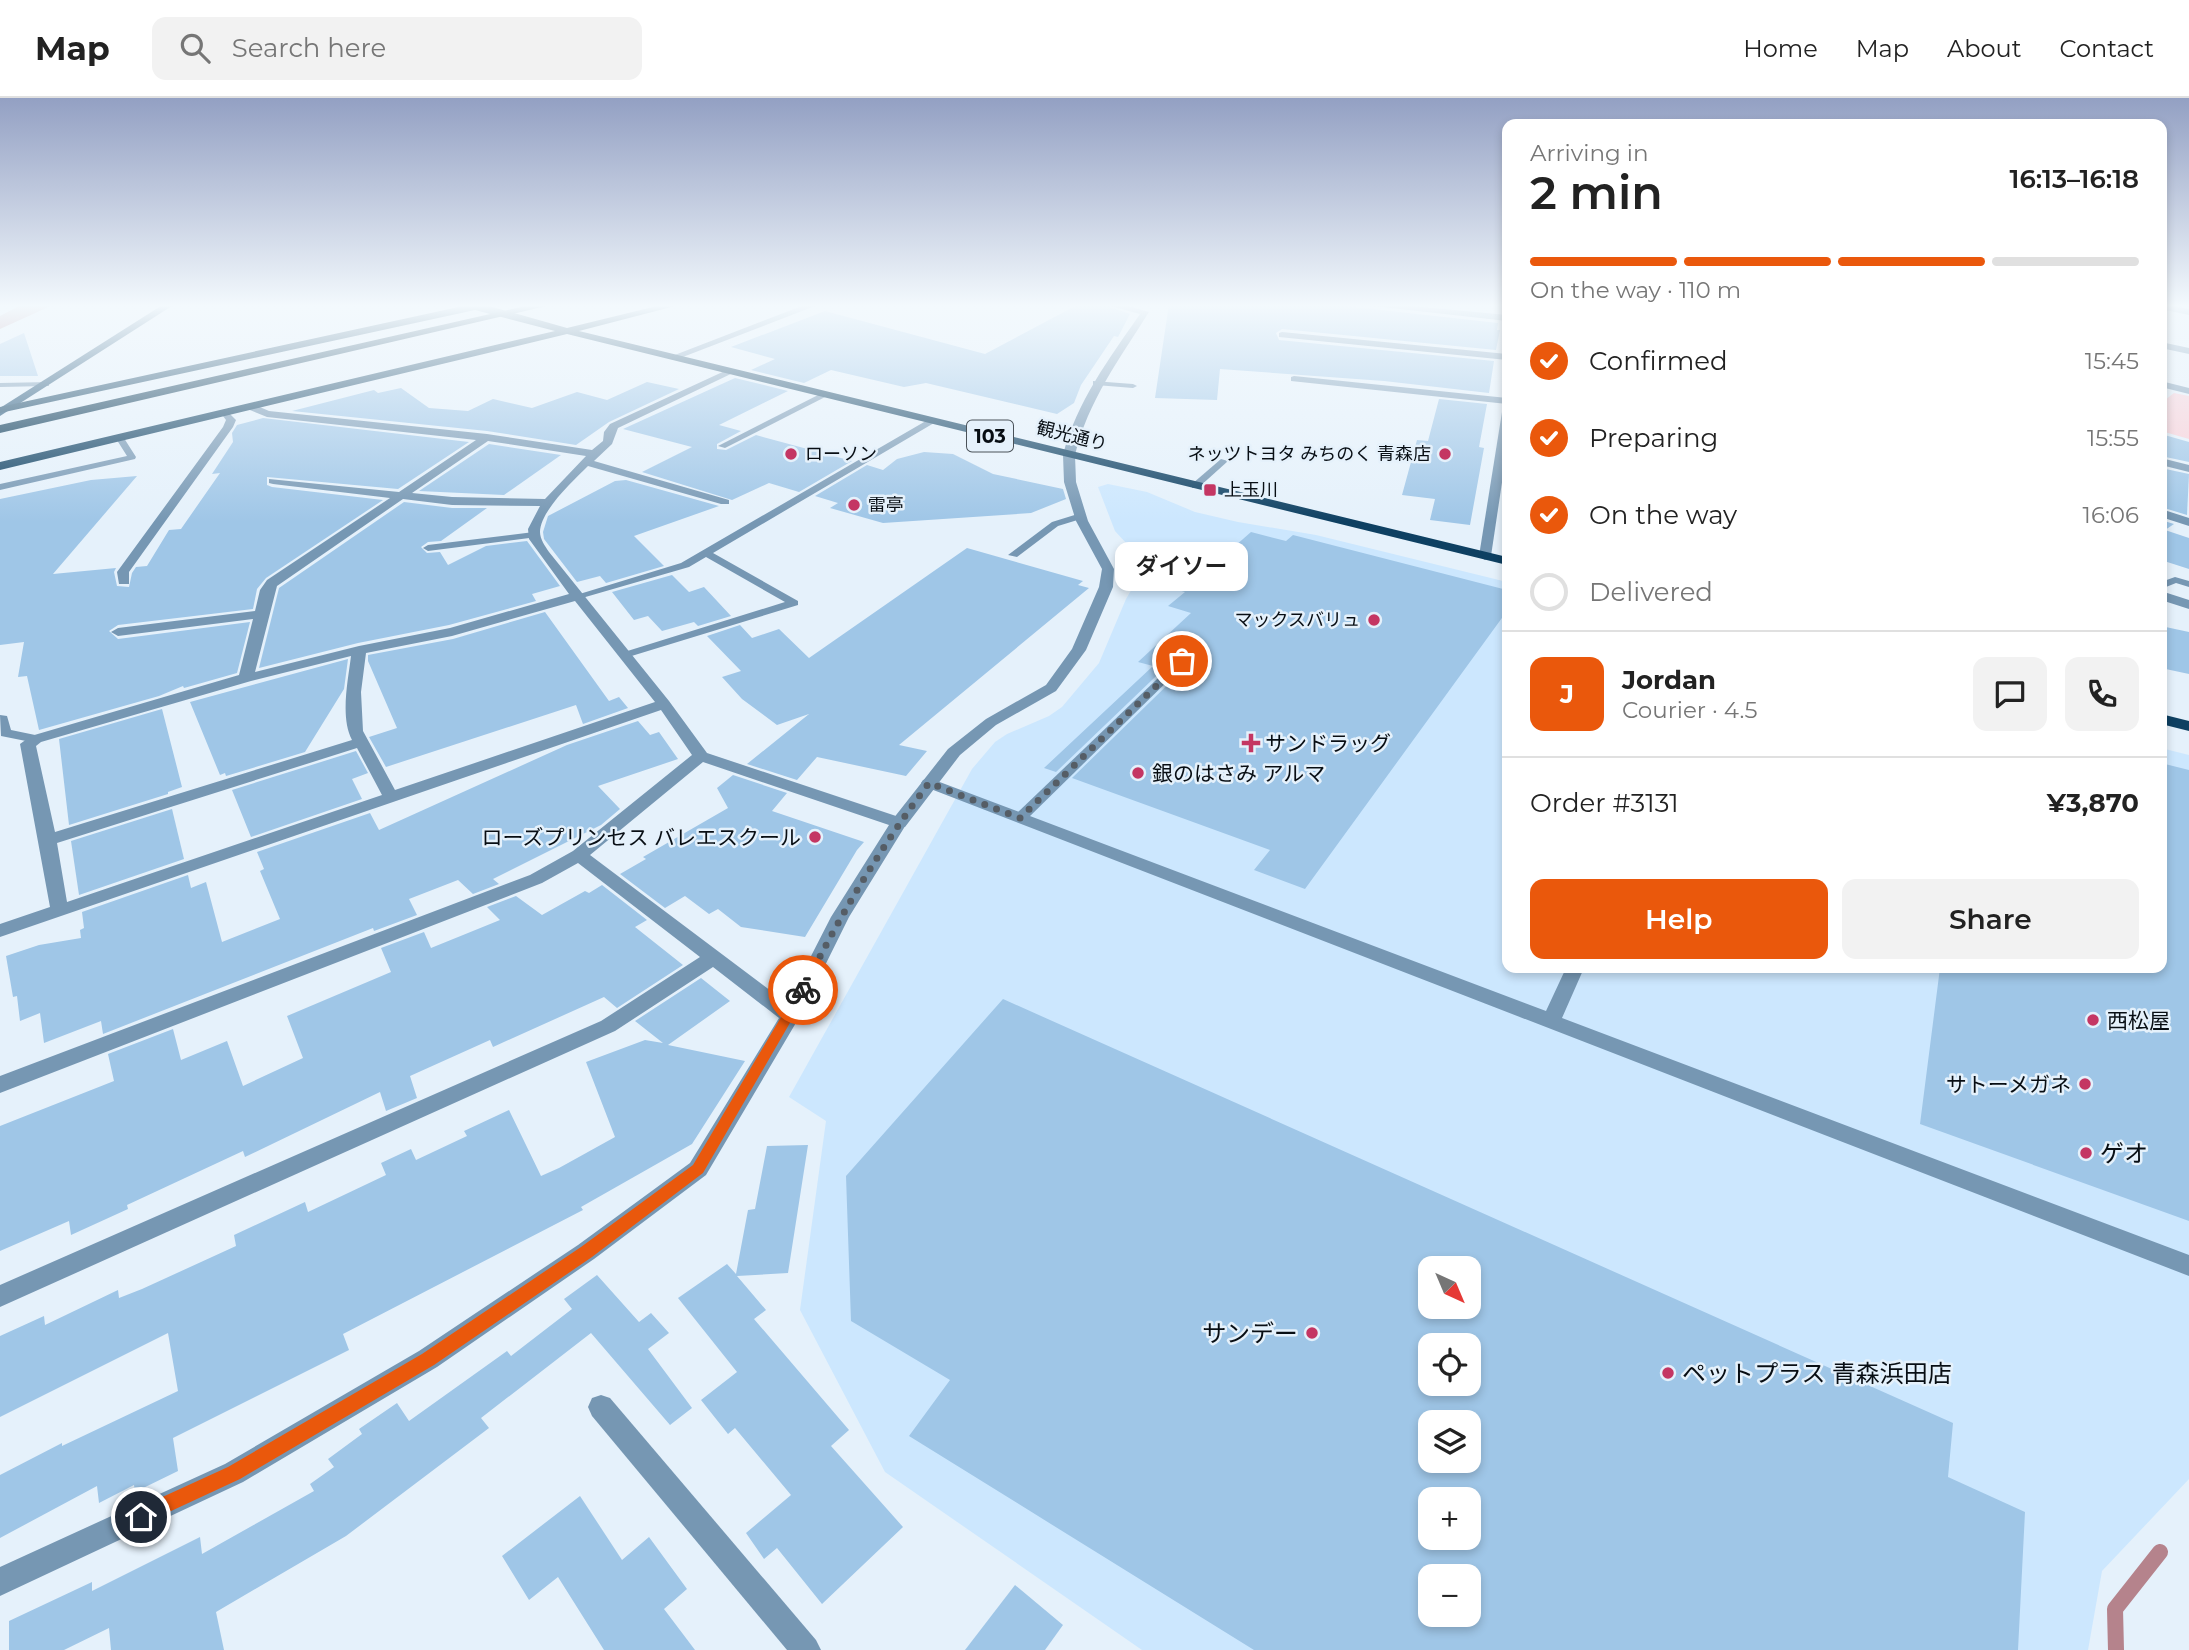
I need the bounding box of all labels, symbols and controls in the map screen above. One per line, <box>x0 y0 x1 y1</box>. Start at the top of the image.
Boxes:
search box <box>152 17 642 80</box>
text: Map <box>35 28 110 68</box>
icon: search <box>176 29 214 67</box>
text: Search here <box>232 32 386 64</box>
text: Home <box>1743 34 1818 63</box>
text: Map <box>1856 34 1909 63</box>
text: About <box>1947 34 2021 63</box>
text: Contact <box>2059 34 2154 63</box>
text: Arriving in <box>1530 139 1649 167</box>
text: 16:13–16:18 <box>2010 163 2139 195</box>
text: 2 min <box>1530 164 1663 221</box>
text: On the way · 110 m <box>1530 276 1741 304</box>
icon: check <box>1530 342 1568 380</box>
text: Confirmed <box>1589 345 1728 377</box>
text: 15:45 <box>2085 347 2139 375</box>
street label: 観光通り <box>1034 417 1110 455</box>
icon: check <box>1530 419 1568 457</box>
road number: 103 <box>967 420 1013 452</box>
text: Preparing <box>1589 422 1718 454</box>
text: 15:55 <box>2087 424 2139 452</box>
place label: ローソン <box>805 443 877 465</box>
place label: ネッツトヨタ みちのく 青森店 <box>1188 443 1431 465</box>
marker: ローソン <box>783 446 799 462</box>
marker: ネッツトヨタ みちのく 青森店 <box>1437 446 1453 462</box>
place label: 上玉川 <box>1224 479 1278 501</box>
marker: 上玉川 <box>1202 482 1218 498</box>
place label: 雷亭 <box>868 494 904 516</box>
icon: check <box>1530 496 1568 534</box>
marker: 雷亭 <box>846 497 862 513</box>
text: On the way <box>1589 499 1737 531</box>
text: 16:06 <box>2083 501 2139 529</box>
callout: ダイソー <box>1116 542 1248 591</box>
text: ダイソー <box>1136 552 1228 580</box>
text: Delivered <box>1589 576 1713 608</box>
place label: マックスバリュ <box>1235 609 1360 631</box>
marker: マックスバリュ <box>1366 612 1382 628</box>
pin <box>1152 631 1212 691</box>
icon: bag <box>1163 642 1201 680</box>
button: chat <box>1973 657 2047 731</box>
button: phone <box>2065 657 2139 731</box>
text: Jordan <box>1622 664 1716 696</box>
text: J <box>1560 678 1574 710</box>
text: Courier · 4.5 <box>1622 696 1757 724</box>
place label: サンドラッグ <box>1265 731 1391 756</box>
marker: サンドラッグ <box>1243 735 1259 751</box>
place label: 銀のはさみ アルマ <box>1152 761 1325 786</box>
marker: 銀のはさみ アルマ <box>1130 765 1146 781</box>
text: Order #3131 <box>1530 787 1679 819</box>
text: ¥3,870 <box>2047 787 2139 819</box>
place label: ローズプリンセス バレエスクール <box>482 825 801 850</box>
marker: ローズプリンセス バレエスクール <box>807 829 823 845</box>
button: Help <box>1530 879 1828 959</box>
button: Share <box>1842 879 2139 959</box>
courier <box>768 955 838 1025</box>
icon: bike <box>784 971 822 1009</box>
place label: 西松屋 <box>2107 1008 2170 1033</box>
marker: 西松屋 <box>2085 1012 2101 1028</box>
place label: サトーメガネ <box>1946 1072 2071 1097</box>
marker: サトーメガネ <box>2077 1076 2093 1092</box>
place label: ゲオ <box>2100 1139 2148 1168</box>
marker: ゲオ <box>2078 1145 2094 1161</box>
north arrow <box>1418 1256 1480 1320</box>
map controls <box>1418 1256 1481 1627</box>
place label: サンデー <box>1202 1319 1298 1348</box>
marker: サンデー <box>1304 1325 1320 1341</box>
button: locate <box>1418 1333 1481 1396</box>
place label: ペットプラス 青森浜田店 <box>1682 1359 1952 1388</box>
marker: ペットプラス 青森浜田店 <box>1660 1365 1676 1381</box>
button: layers <box>1418 1410 1481 1473</box>
pin <box>111 1487 171 1547</box>
button: + <box>1418 1487 1481 1550</box>
icon: home <box>122 1498 160 1536</box>
button: − <box>1418 1564 1481 1627</box>

